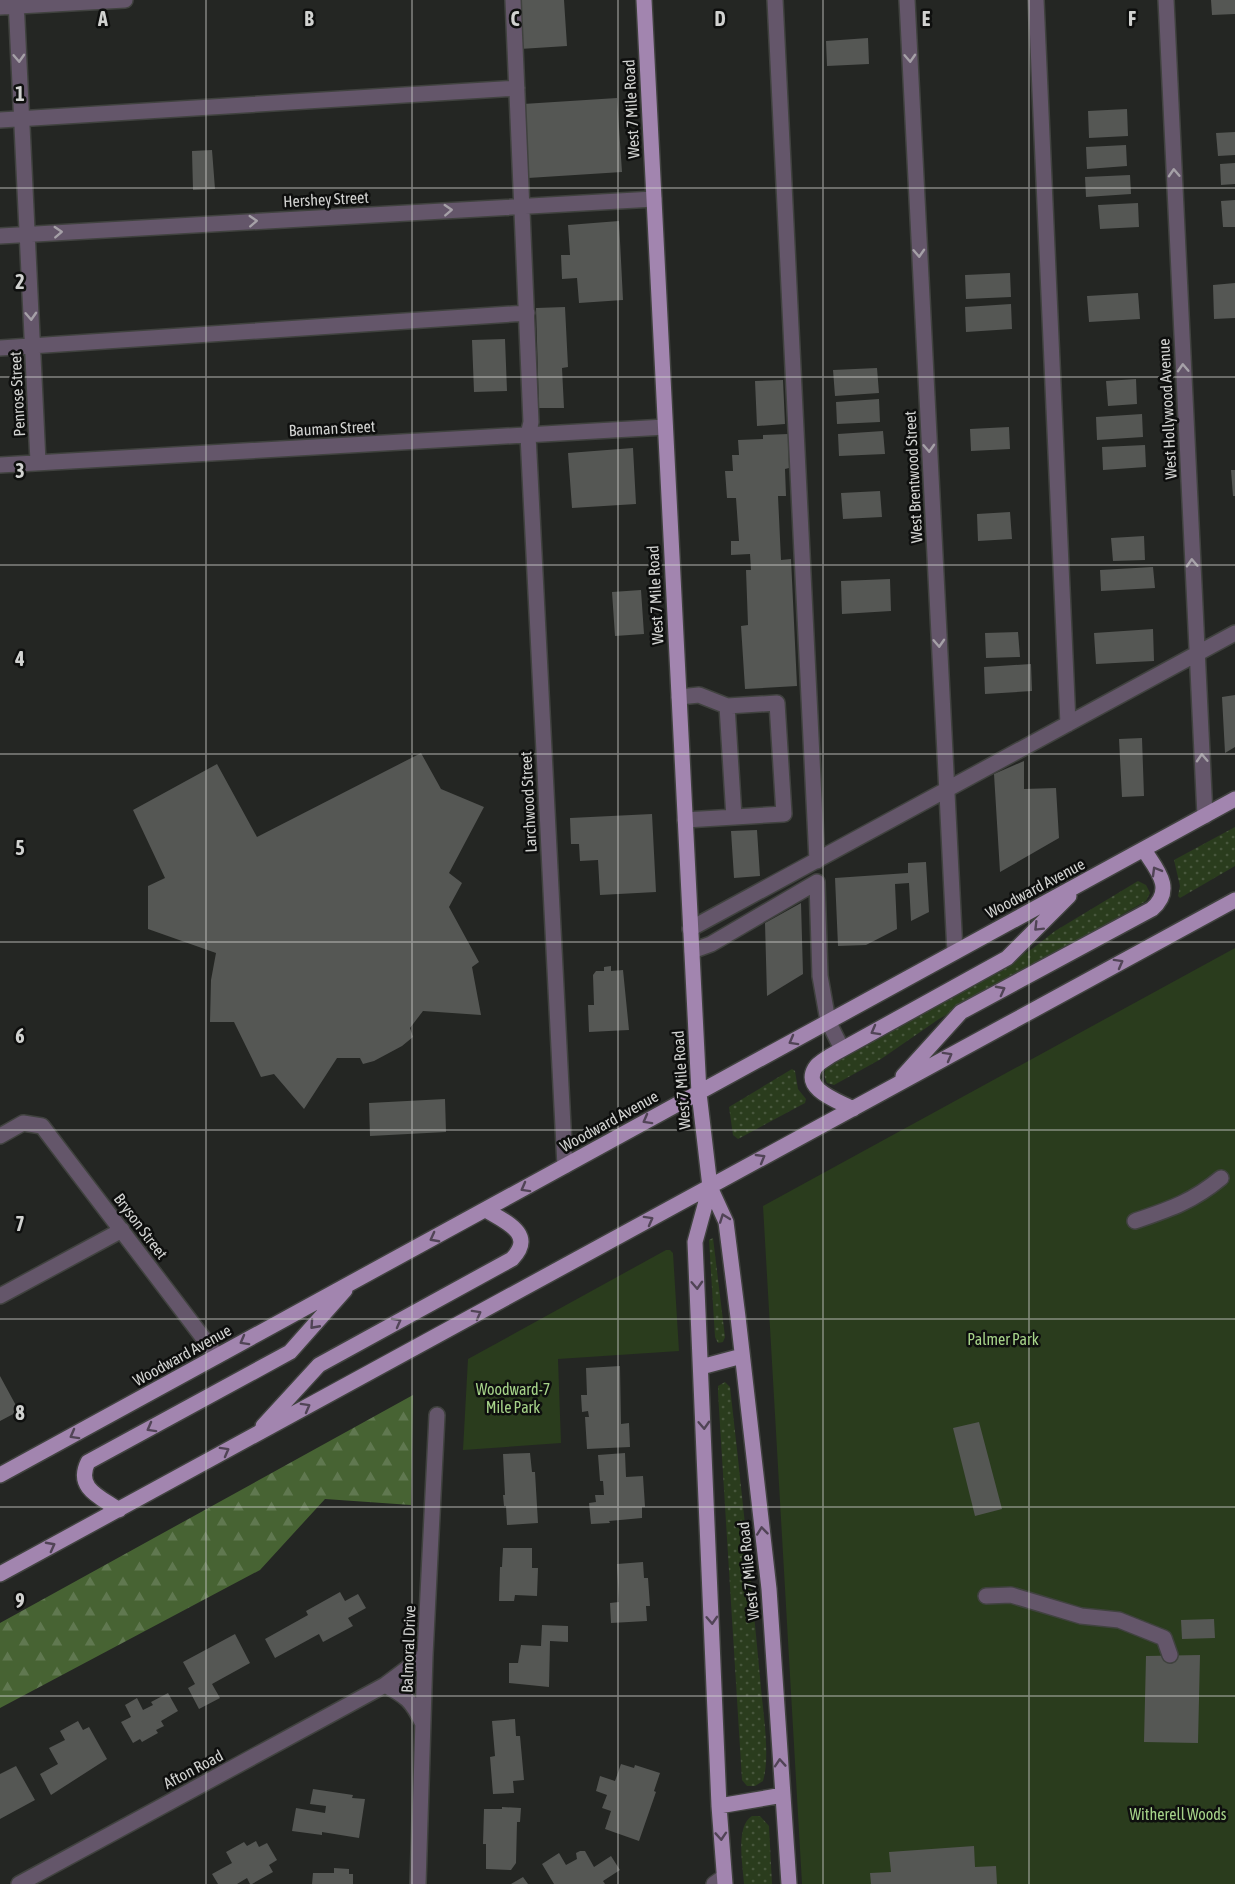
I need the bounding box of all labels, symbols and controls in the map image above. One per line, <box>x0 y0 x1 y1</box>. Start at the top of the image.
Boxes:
text: A <box>97 7 108 30</box>
text: B <box>304 7 314 30</box>
text: C <box>511 7 520 30</box>
text: D <box>714 7 726 30</box>
text: E <box>922 7 931 30</box>
text: F <box>1128 7 1136 30</box>
one-way arrow <box>12 54 25 63</box>
one-way arrow <box>903 54 916 63</box>
street label: West 7 Mile Road <box>619 59 643 159</box>
text: 1 <box>15 82 25 105</box>
one-way arrow <box>1168 169 1181 178</box>
street label: Hershey Street <box>283 188 370 211</box>
one-way arrow <box>443 204 452 217</box>
one-way arrow <box>249 215 258 228</box>
one-way arrow <box>54 226 63 239</box>
one-way arrow <box>913 249 926 258</box>
text: 2 <box>15 270 25 293</box>
one-way arrow <box>25 312 38 321</box>
street label: West Hollywood Avenue <box>1154 338 1181 480</box>
street label: Penrose Street <box>6 351 28 437</box>
one-way arrow <box>1177 364 1190 373</box>
street label: West Brentwood Street <box>901 410 925 543</box>
street label: Bauman Street <box>288 417 376 439</box>
one-way arrow <box>923 443 936 452</box>
text: 3 <box>15 459 25 482</box>
street label: West 7 Mile Road <box>643 545 667 645</box>
one-way arrow <box>1186 558 1199 567</box>
one-way arrow <box>933 638 946 647</box>
text: 4 <box>14 647 25 670</box>
street label: Larchwood Street <box>516 751 540 853</box>
one-way arrow <box>1196 753 1209 762</box>
text: 5 <box>15 836 25 859</box>
street label: Woodward Avenue <box>982 854 1088 922</box>
one-way arrow <box>1152 866 1163 877</box>
one-way arrow <box>1035 919 1046 930</box>
one-way arrow <box>1113 959 1123 970</box>
one-way arrow <box>995 986 1005 997</box>
text: 6 <box>15 1024 25 1047</box>
one-way arrow <box>871 1024 881 1035</box>
street label: West 7 Mile Road <box>669 1030 693 1130</box>
one-way arrow <box>789 1033 799 1045</box>
one-way arrow <box>941 1052 952 1063</box>
street label: Woodward Avenue <box>557 1087 661 1155</box>
one-way arrow <box>643 1113 653 1124</box>
one-way arrow <box>754 1153 765 1165</box>
one-way arrow <box>521 1181 532 1192</box>
street label: Bryson Street <box>110 1190 172 1263</box>
text: 7 <box>15 1212 25 1235</box>
one-way arrow <box>718 1213 731 1224</box>
one-way arrow <box>642 1216 653 1227</box>
one-way arrow <box>430 1231 440 1242</box>
one-way arrow <box>691 1281 704 1290</box>
one-way arrow <box>471 1310 482 1321</box>
one-way arrow <box>310 1318 321 1329</box>
one-way arrow <box>391 1318 401 1329</box>
street label: Woodward Avenue <box>130 1321 234 1389</box>
park label: Palmer Park <box>967 1330 1039 1348</box>
one-way arrow <box>240 1334 251 1345</box>
park label: Woodward-7 Mile Park <box>476 1380 550 1416</box>
text: 8 <box>15 1401 25 1424</box>
one-way arrow <box>300 1403 311 1414</box>
one-way arrow <box>146 1421 157 1432</box>
one-way arrow <box>697 1421 710 1430</box>
one-way arrow <box>70 1428 80 1439</box>
one-way arrow <box>219 1447 230 1458</box>
street label: West 7 Mile Road <box>734 1521 762 1621</box>
one-way arrow <box>756 1526 769 1535</box>
one-way arrow <box>45 1542 56 1553</box>
text: 9 <box>15 1589 25 1612</box>
street label: Balmoral Drive <box>397 1605 419 1693</box>
one-way arrow <box>706 1616 719 1625</box>
street label: Afton Road <box>160 1746 226 1792</box>
one-way arrow <box>774 1758 787 1767</box>
park label: Witherell Woods <box>1130 1805 1227 1823</box>
one-way arrow <box>715 1832 728 1841</box>

